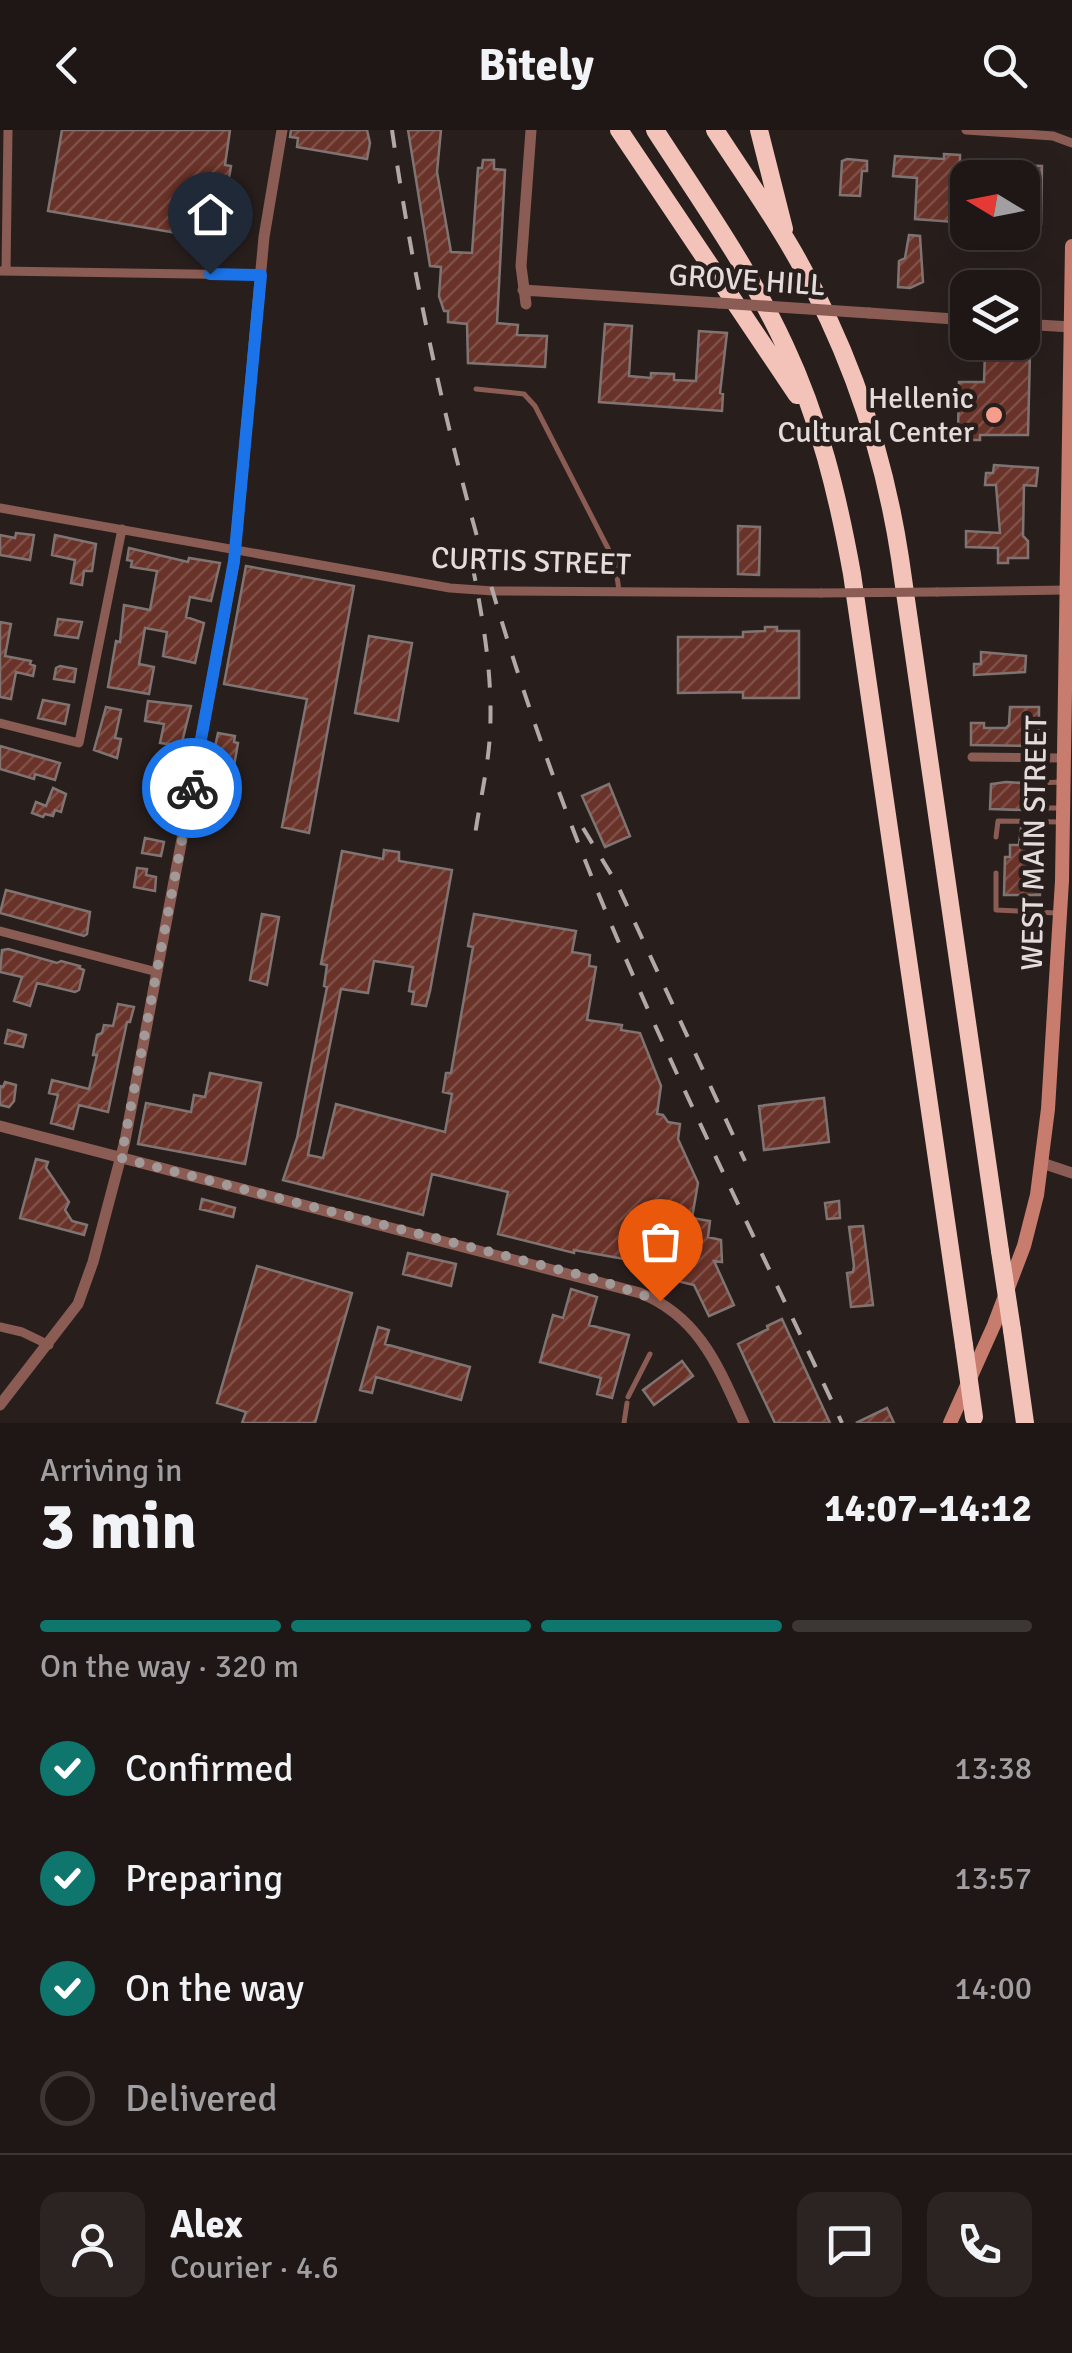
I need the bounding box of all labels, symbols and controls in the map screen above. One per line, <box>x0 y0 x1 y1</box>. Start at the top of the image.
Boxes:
icon: back <box>40 38 95 93</box>
text: Bitely <box>478 38 594 93</box>
icon: search <box>977 38 1032 93</box>
north arrow <box>950 160 1040 250</box>
map controls <box>950 160 1040 360</box>
pin <box>168 172 253 275</box>
icon: home <box>183 187 238 242</box>
street label: GROVE HILL <box>667 257 826 304</box>
button: layers <box>950 270 1040 360</box>
place label: Hellenic Cultural Center <box>777 380 974 451</box>
marker: Hellenic Cultural Center <box>983 404 1005 426</box>
street label: CURTIS STREET <box>430 540 632 583</box>
street label: WEST MAIN STREET <box>1014 715 1055 971</box>
courier <box>142 738 242 838</box>
icon: bike <box>165 761 220 816</box>
pin <box>618 1199 703 1302</box>
icon: bag <box>633 1214 688 1269</box>
text: Arriving in <box>40 1451 182 1490</box>
text: 14:07–14:12 <box>824 1485 1032 1532</box>
text: 3 min <box>40 1487 197 1567</box>
text: On the way · 320 m <box>40 1647 299 1686</box>
icon: check <box>40 1741 95 1796</box>
text: Confirmed <box>125 1745 294 1792</box>
text: 13:38 <box>954 1749 1032 1788</box>
icon: check <box>40 1851 95 1906</box>
text: Preparing <box>125 1855 283 1902</box>
text: 13:57 <box>954 1859 1032 1898</box>
icon: check <box>40 1961 95 2016</box>
text: On the way <box>125 1965 304 2012</box>
text: 14:00 <box>954 1969 1032 2008</box>
text: Delivered <box>125 2075 278 2122</box>
button: person <box>40 2192 145 2297</box>
button: chat <box>797 2192 902 2297</box>
button: phone <box>927 2192 1032 2297</box>
text: Alex <box>170 2201 243 2248</box>
text: Courier · 4.6 <box>170 2248 339 2287</box>

